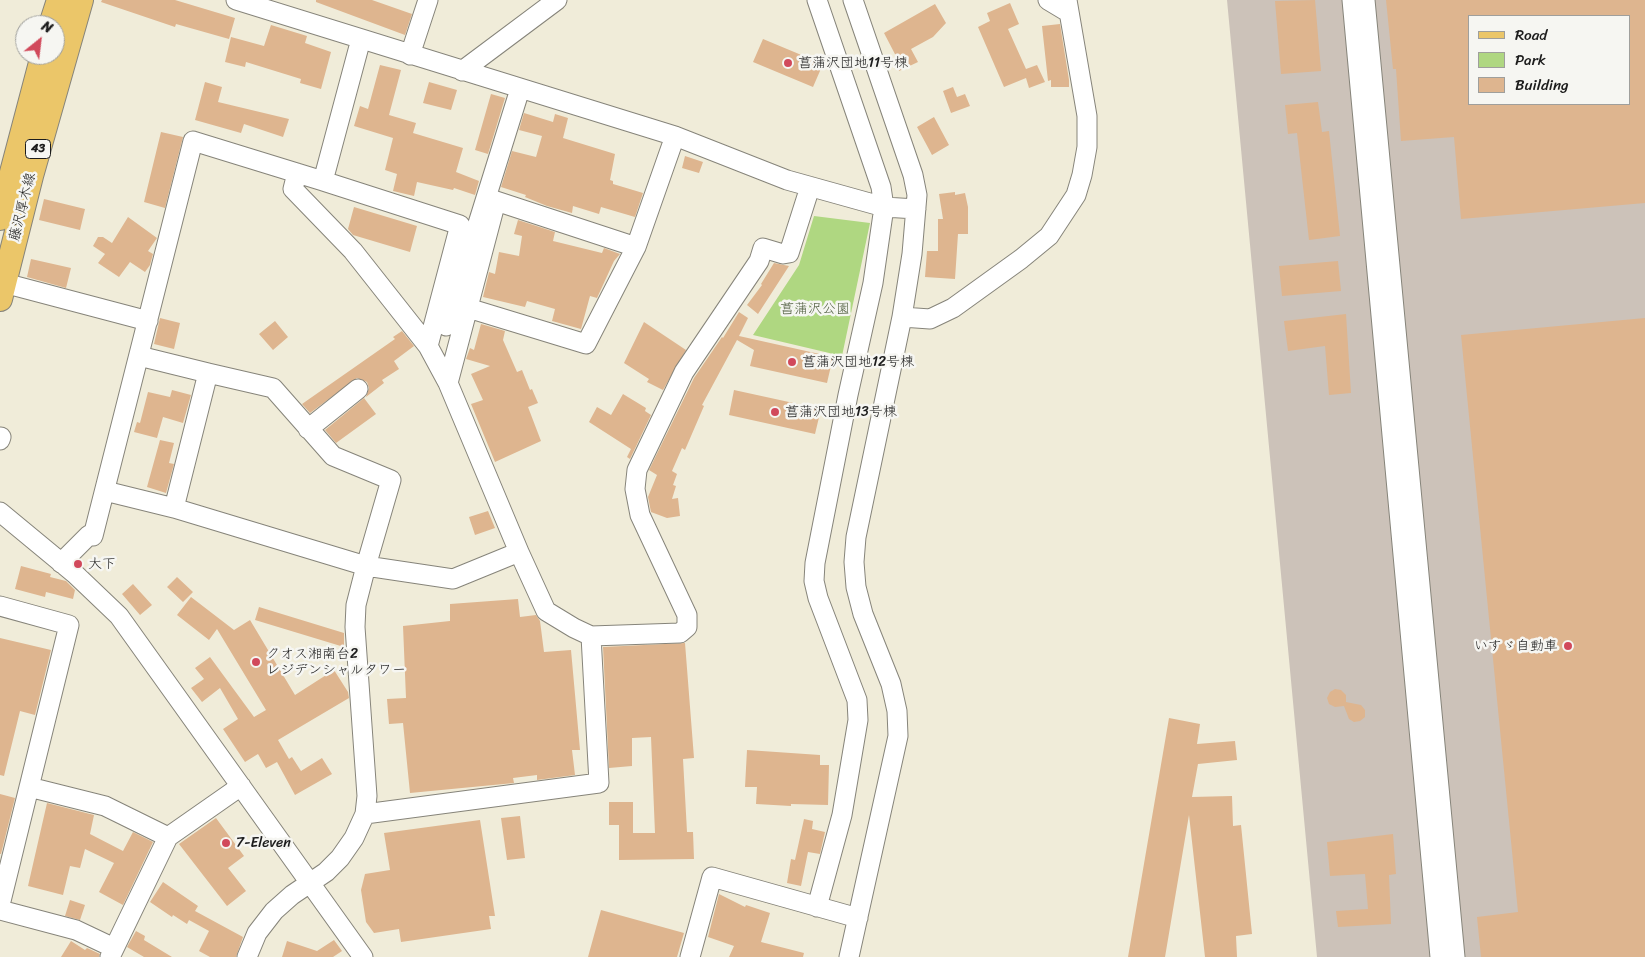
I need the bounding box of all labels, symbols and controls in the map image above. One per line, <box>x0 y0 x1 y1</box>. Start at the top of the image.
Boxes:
text: N <box>37 14 57 41</box>
north arrow <box>15 15 65 65</box>
legend <box>1468 15 1630 105</box>
text: Road <box>1515 22 1547 48</box>
text: Park <box>1515 47 1546 73</box>
place label: 菖蒲沢団地11号棟 <box>798 55 908 71</box>
marker: 菖蒲沢団地11号棟 <box>782 57 794 69</box>
text: Building <box>1515 72 1569 98</box>
road number: 43 <box>26 140 50 158</box>
street label: 藤沢厚木線 <box>6 171 40 243</box>
park label: 菖蒲沢公園 <box>780 301 850 317</box>
place label: 菖蒲沢団地12号棟 <box>802 354 914 370</box>
marker: 菖蒲沢団地12号棟 <box>786 356 798 368</box>
place label: 菖蒲沢団地13号棟 <box>785 404 897 420</box>
marker: 菖蒲沢団地13号棟 <box>769 406 781 418</box>
place label: 大下 <box>88 556 116 572</box>
marker: 大下 <box>72 558 84 570</box>
place label: いすゞ自動車 <box>1474 638 1558 654</box>
marker: いすゞ自動車 <box>1562 640 1574 652</box>
place label: クオス湘南台2 レジデンシャルタワー <box>266 646 406 679</box>
marker: クオス湘南台2 レジデンシャルタワー <box>250 656 262 668</box>
place label: 7-Eleven <box>236 835 291 851</box>
marker: 7-Eleven <box>220 837 232 849</box>

